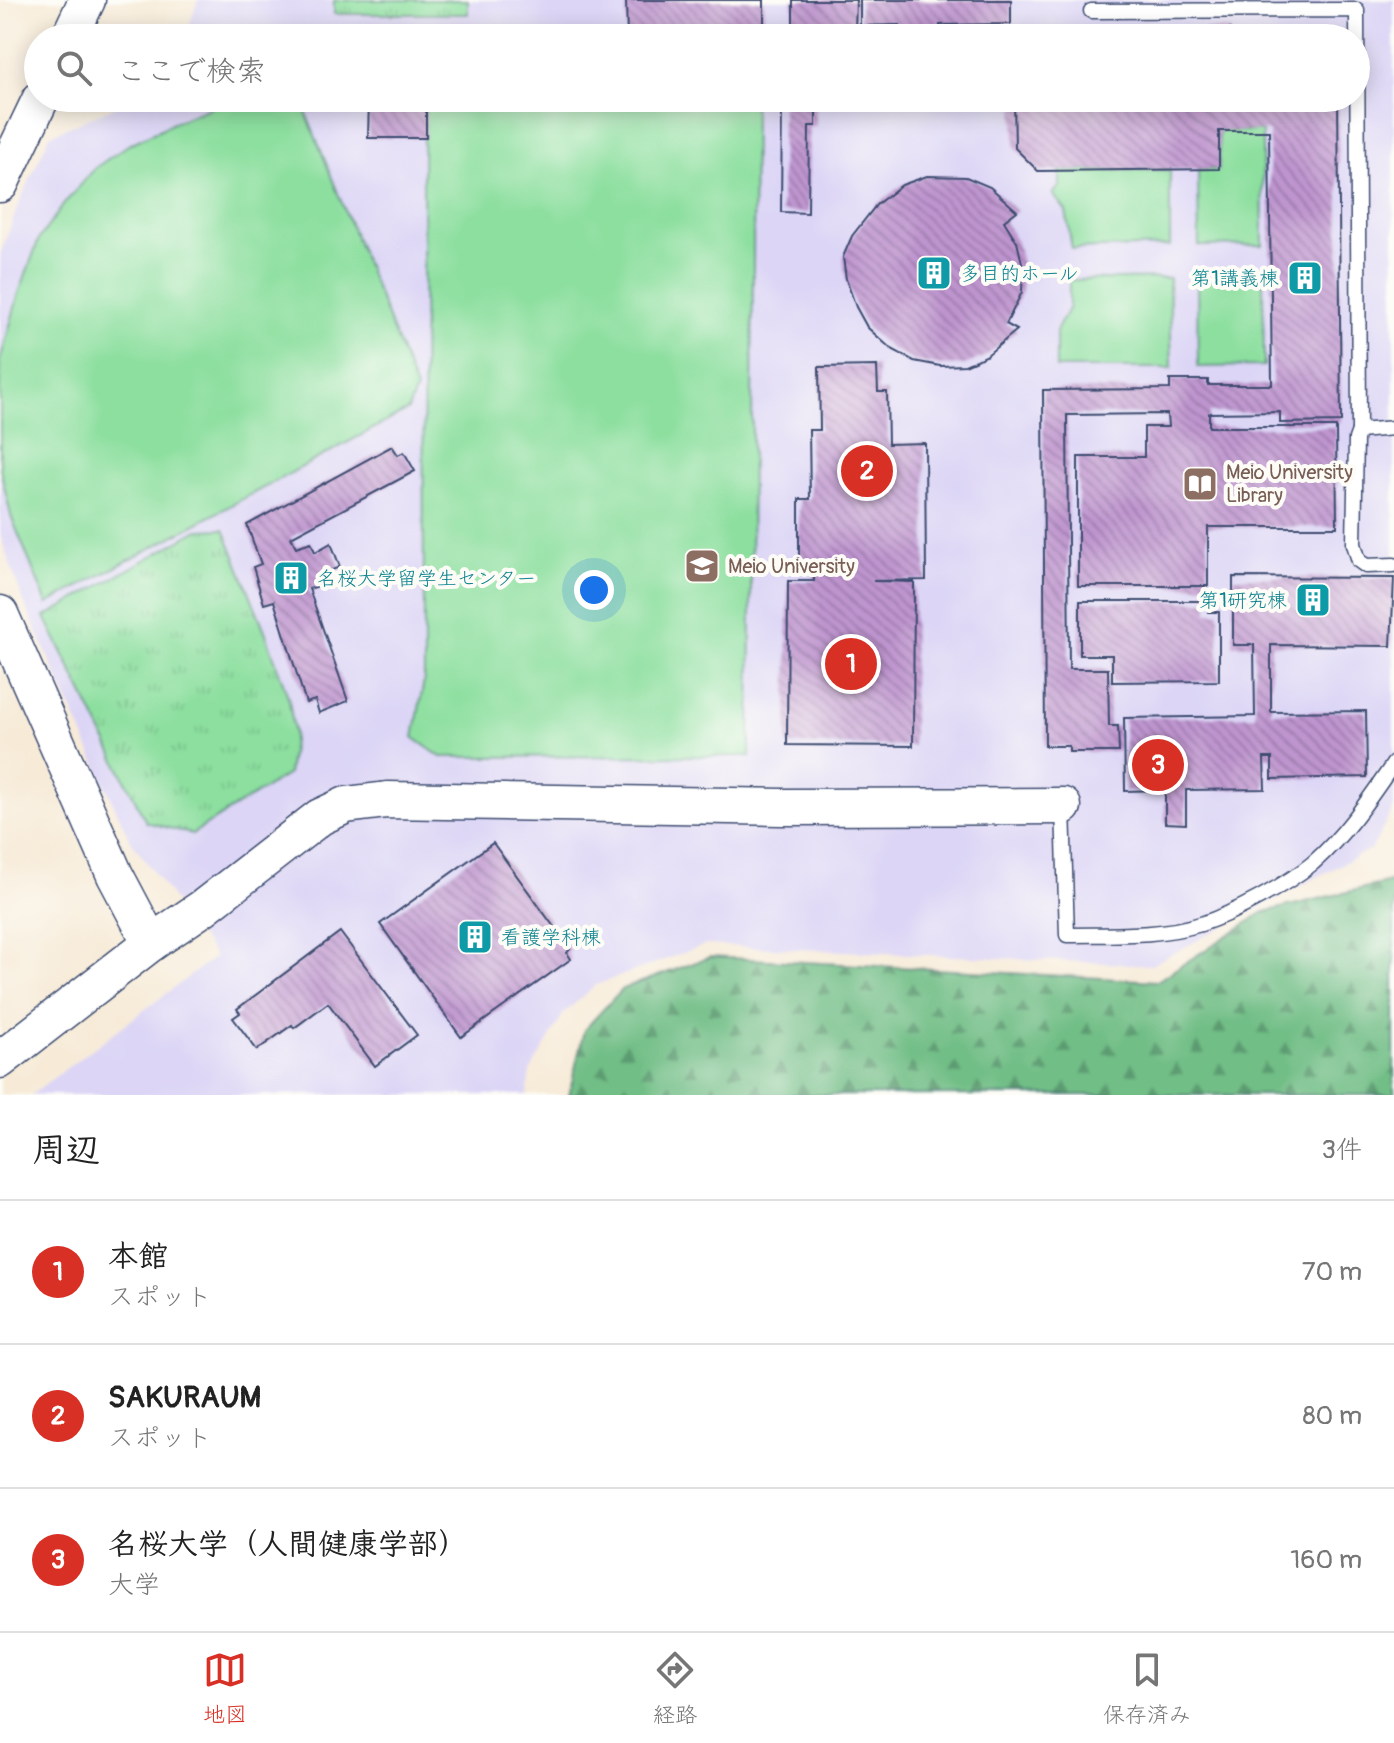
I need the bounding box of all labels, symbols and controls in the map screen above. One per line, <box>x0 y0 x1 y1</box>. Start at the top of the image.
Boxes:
search box <box>24 24 1370 112</box>
icon: search <box>52 46 96 90</box>
text: ここで検索 <box>116 53 266 90</box>
building icon: 多目的ホール <box>915 254 953 292</box>
building icon: 第1講義棟 <box>1286 259 1324 297</box>
place label: 多目的ホール <box>960 261 1079 286</box>
place label: 第1講義棟 <box>1191 266 1279 291</box>
pin: 2 <box>841 441 893 501</box>
place label: Meio University Library <box>1226 460 1353 508</box>
library icon: Meio University Library <box>1181 465 1219 503</box>
school or university icon: Meio University <box>683 547 721 585</box>
place label: Meio University <box>728 554 855 579</box>
building icon: 名桜大学留学生センター <box>272 559 310 597</box>
place label: 名桜大学留学生センター <box>317 566 536 591</box>
your location <box>574 570 614 610</box>
building icon: 第1研究棟 <box>1294 581 1332 619</box>
place label: 第1研究棟 <box>1199 588 1287 613</box>
pin: 1 <box>825 634 877 694</box>
pin: 3 <box>1132 735 1184 795</box>
building icon: 看護学科棟 <box>456 918 494 956</box>
place label: 看護学科棟 <box>501 925 601 950</box>
text: 周辺 <box>32 1129 100 1172</box>
text: 3件 <box>1321 1134 1362 1166</box>
text: 本館 <box>108 1238 168 1275</box>
text: 1 <box>53 1256 63 1288</box>
text: 70 m <box>1302 1256 1362 1288</box>
text: スポット <box>108 1281 212 1313</box>
text: SAKURAUM <box>108 1379 261 1416</box>
text: 2 <box>51 1400 65 1432</box>
text: 80 m <box>1302 1400 1362 1432</box>
text: スポット <box>108 1422 212 1454</box>
text: 名桜大学（人間健康学部） <box>108 1526 468 1563</box>
text: 3 <box>51 1544 65 1576</box>
text: 160 m <box>1290 1544 1362 1576</box>
text: 大学 <box>108 1569 160 1601</box>
tab: 地図 <box>203 1648 247 1729</box>
tab: 経路 <box>653 1648 697 1729</box>
tab: 保存済み <box>1103 1648 1191 1729</box>

